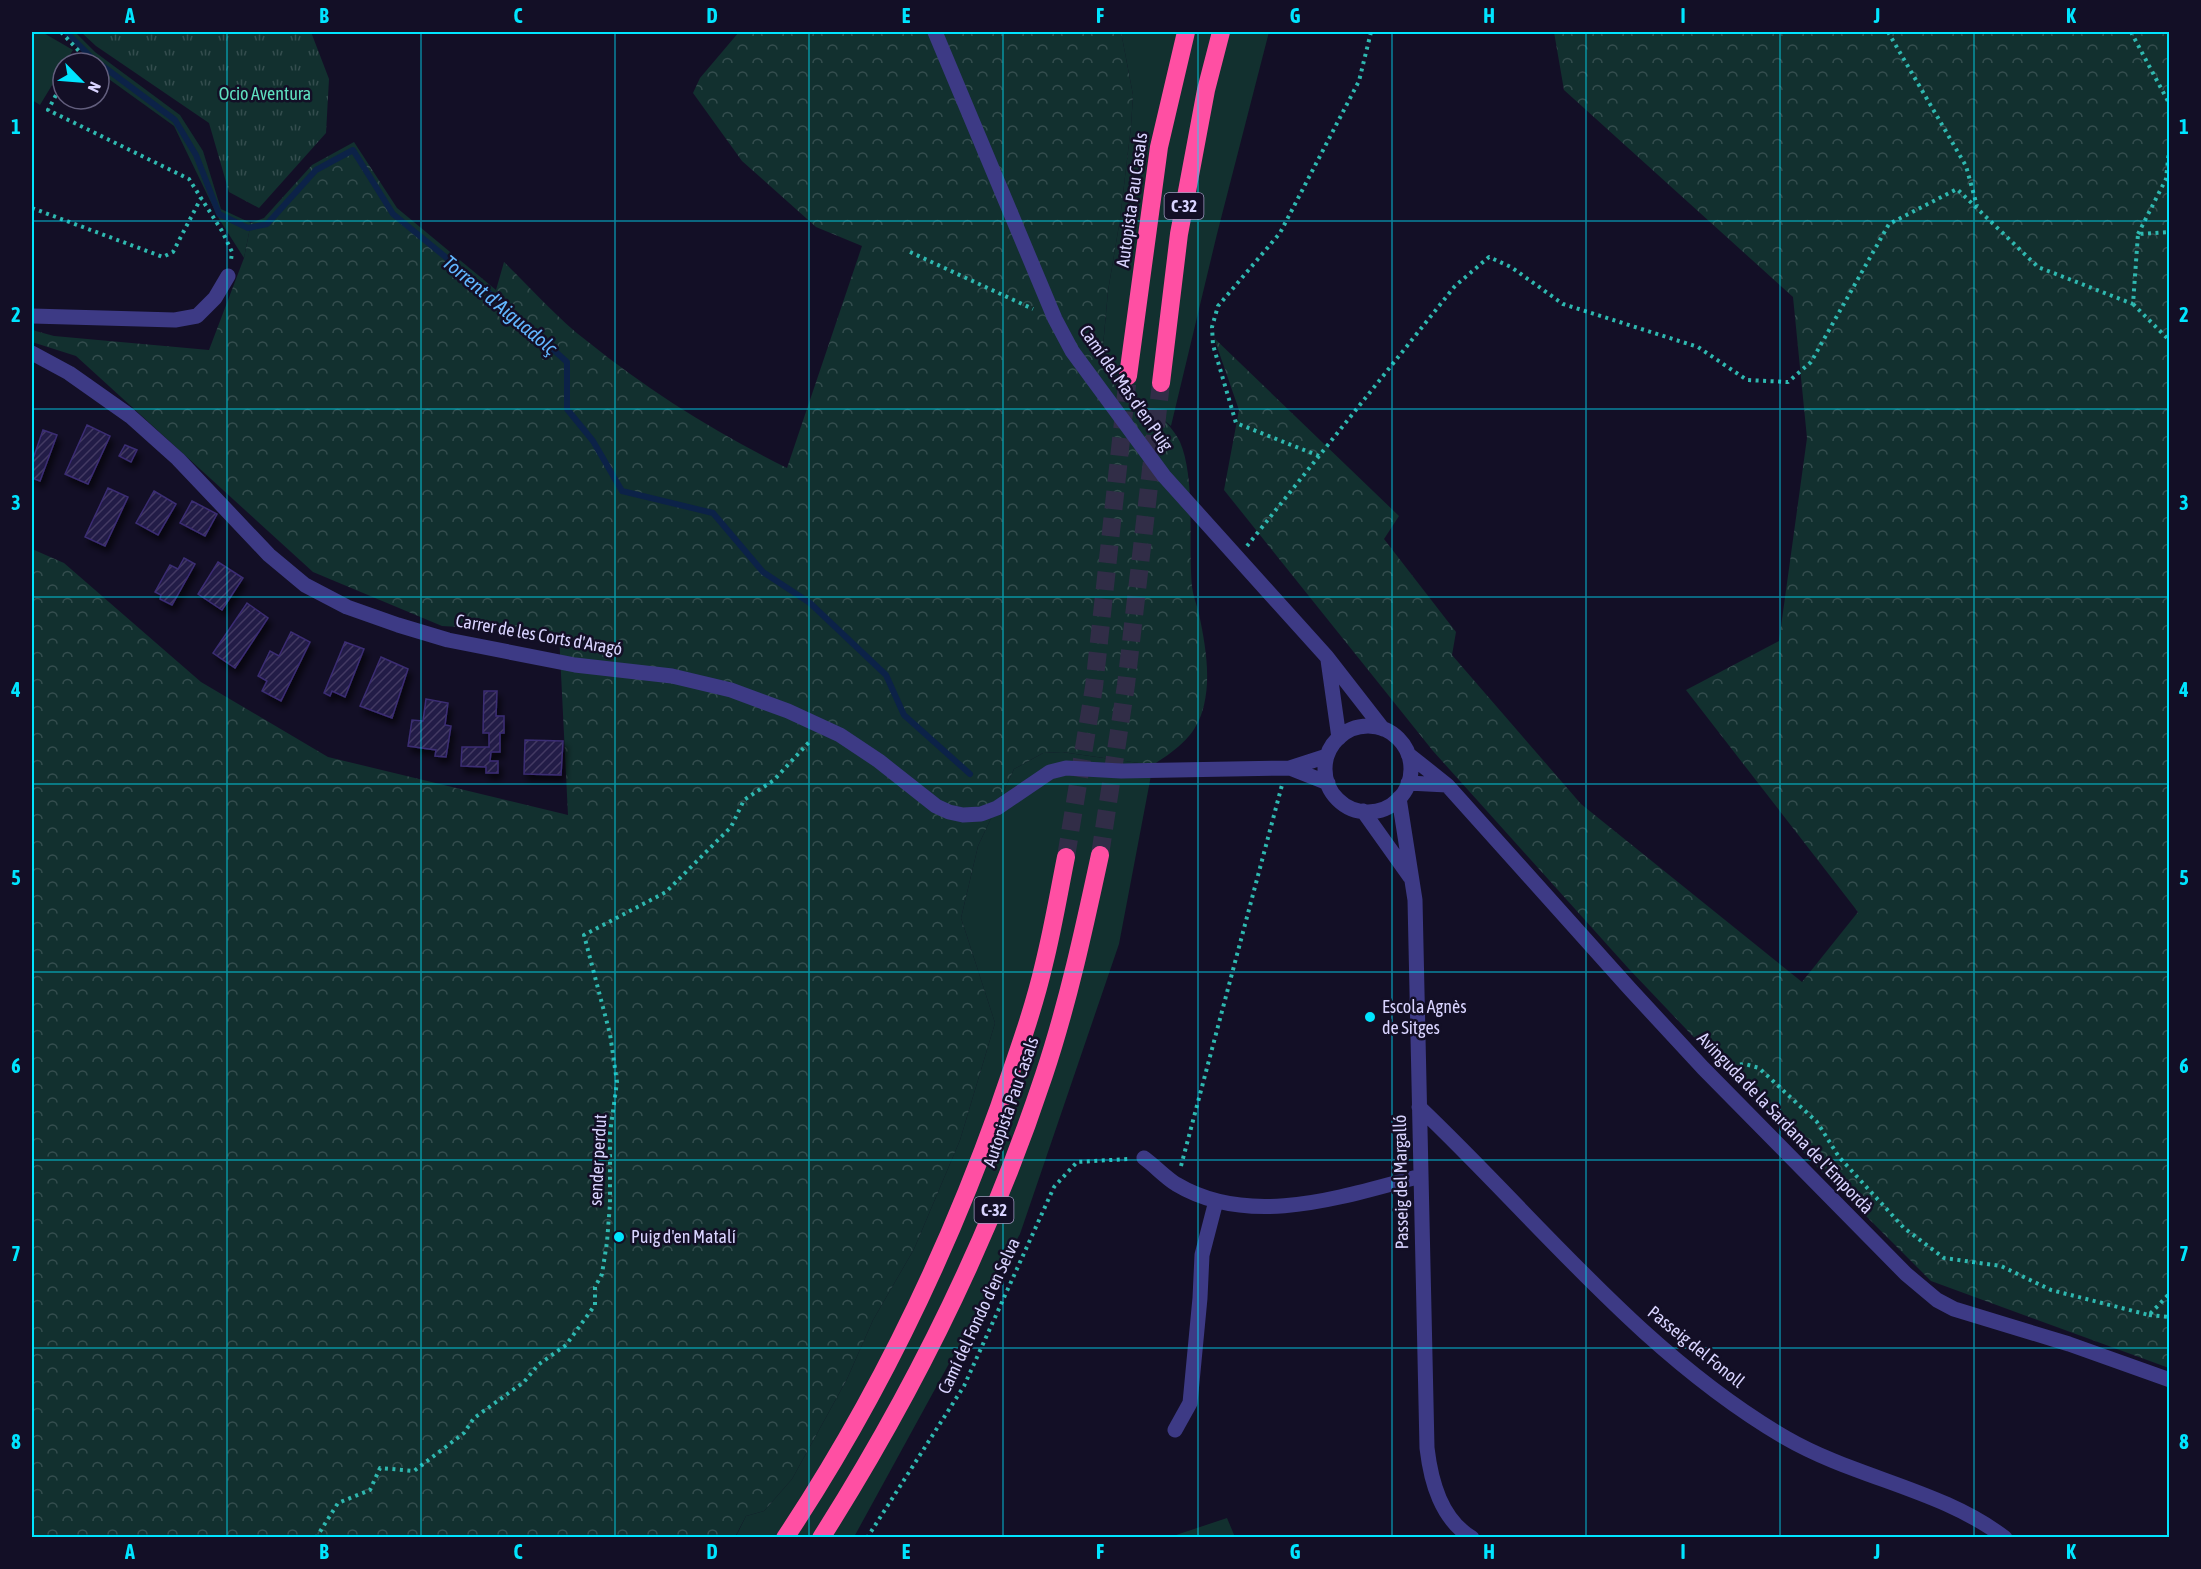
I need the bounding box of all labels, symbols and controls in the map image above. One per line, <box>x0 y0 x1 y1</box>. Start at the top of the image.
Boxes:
text: A <box>124 4 135 27</box>
text: B <box>319 4 329 27</box>
text: C <box>514 4 523 27</box>
text: D <box>706 4 718 27</box>
text: E <box>902 4 911 27</box>
text: F <box>1096 4 1104 27</box>
text: G <box>1290 4 1301 27</box>
text: H <box>1483 4 1495 27</box>
text: I <box>1680 4 1686 27</box>
text: J <box>1873 4 1880 27</box>
text: K <box>2066 4 2076 27</box>
north arrow <box>51 51 111 111</box>
text: N <box>84 79 105 95</box>
park label: Ocio Aventura <box>219 83 311 104</box>
text: 1 <box>11 115 21 138</box>
text: 1 <box>2179 115 2189 138</box>
street label: Autopista Pau Casals <box>1112 131 1151 269</box>
road number: C-32 <box>1164 193 1204 219</box>
water label: Torrent d'Aiguadolç <box>438 250 563 360</box>
text: 2 <box>11 303 21 326</box>
text: 2 <box>2179 303 2189 326</box>
street label: Camí del Mas d'en Puig <box>1075 321 1178 455</box>
text: 3 <box>11 491 21 514</box>
text: 3 <box>2179 491 2189 514</box>
street label: Carrer de les Corts d'Aragó <box>454 609 624 660</box>
text: 4 <box>10 678 21 701</box>
text: 4 <box>2178 678 2189 701</box>
text: 5 <box>11 866 21 889</box>
text: 5 <box>2179 866 2189 889</box>
place label: Escola Agnès de Sitges <box>1382 996 1467 1038</box>
marker: Escola Agnès de Sitges <box>1363 1010 1377 1024</box>
street label: Avinguda de la Sardana de l'Empordà <box>1693 1028 1878 1218</box>
street label: Autopista Pau Casals <box>978 1034 1043 1170</box>
text: 6 <box>11 1054 21 1077</box>
text: 6 <box>2179 1054 2189 1077</box>
street label: sender perdut <box>585 1113 610 1207</box>
street label: Passeig del Margalló <box>1389 1114 1412 1250</box>
road number: C-32 <box>974 1197 1014 1223</box>
place label: Puig d'en Matalí <box>631 1226 736 1247</box>
marker: Puig d'en Matalí <box>612 1230 626 1244</box>
street label: Camí del Fondo d'en Selva <box>933 1235 1024 1397</box>
text: 7 <box>11 1242 21 1265</box>
text: 7 <box>2179 1242 2189 1265</box>
street label: Passeig del Fonoll <box>1644 1301 1749 1392</box>
text: 8 <box>11 1430 21 1453</box>
text: 8 <box>2179 1430 2189 1453</box>
text: A <box>124 1540 135 1563</box>
text: B <box>319 1540 329 1563</box>
text: C <box>514 1540 523 1563</box>
text: D <box>706 1540 718 1563</box>
text: E <box>902 1540 911 1563</box>
text: F <box>1096 1540 1104 1563</box>
text: G <box>1290 1540 1301 1563</box>
text: H <box>1483 1540 1495 1563</box>
text: I <box>1680 1540 1686 1563</box>
text: J <box>1873 1540 1880 1563</box>
text: K <box>2066 1540 2076 1563</box>

